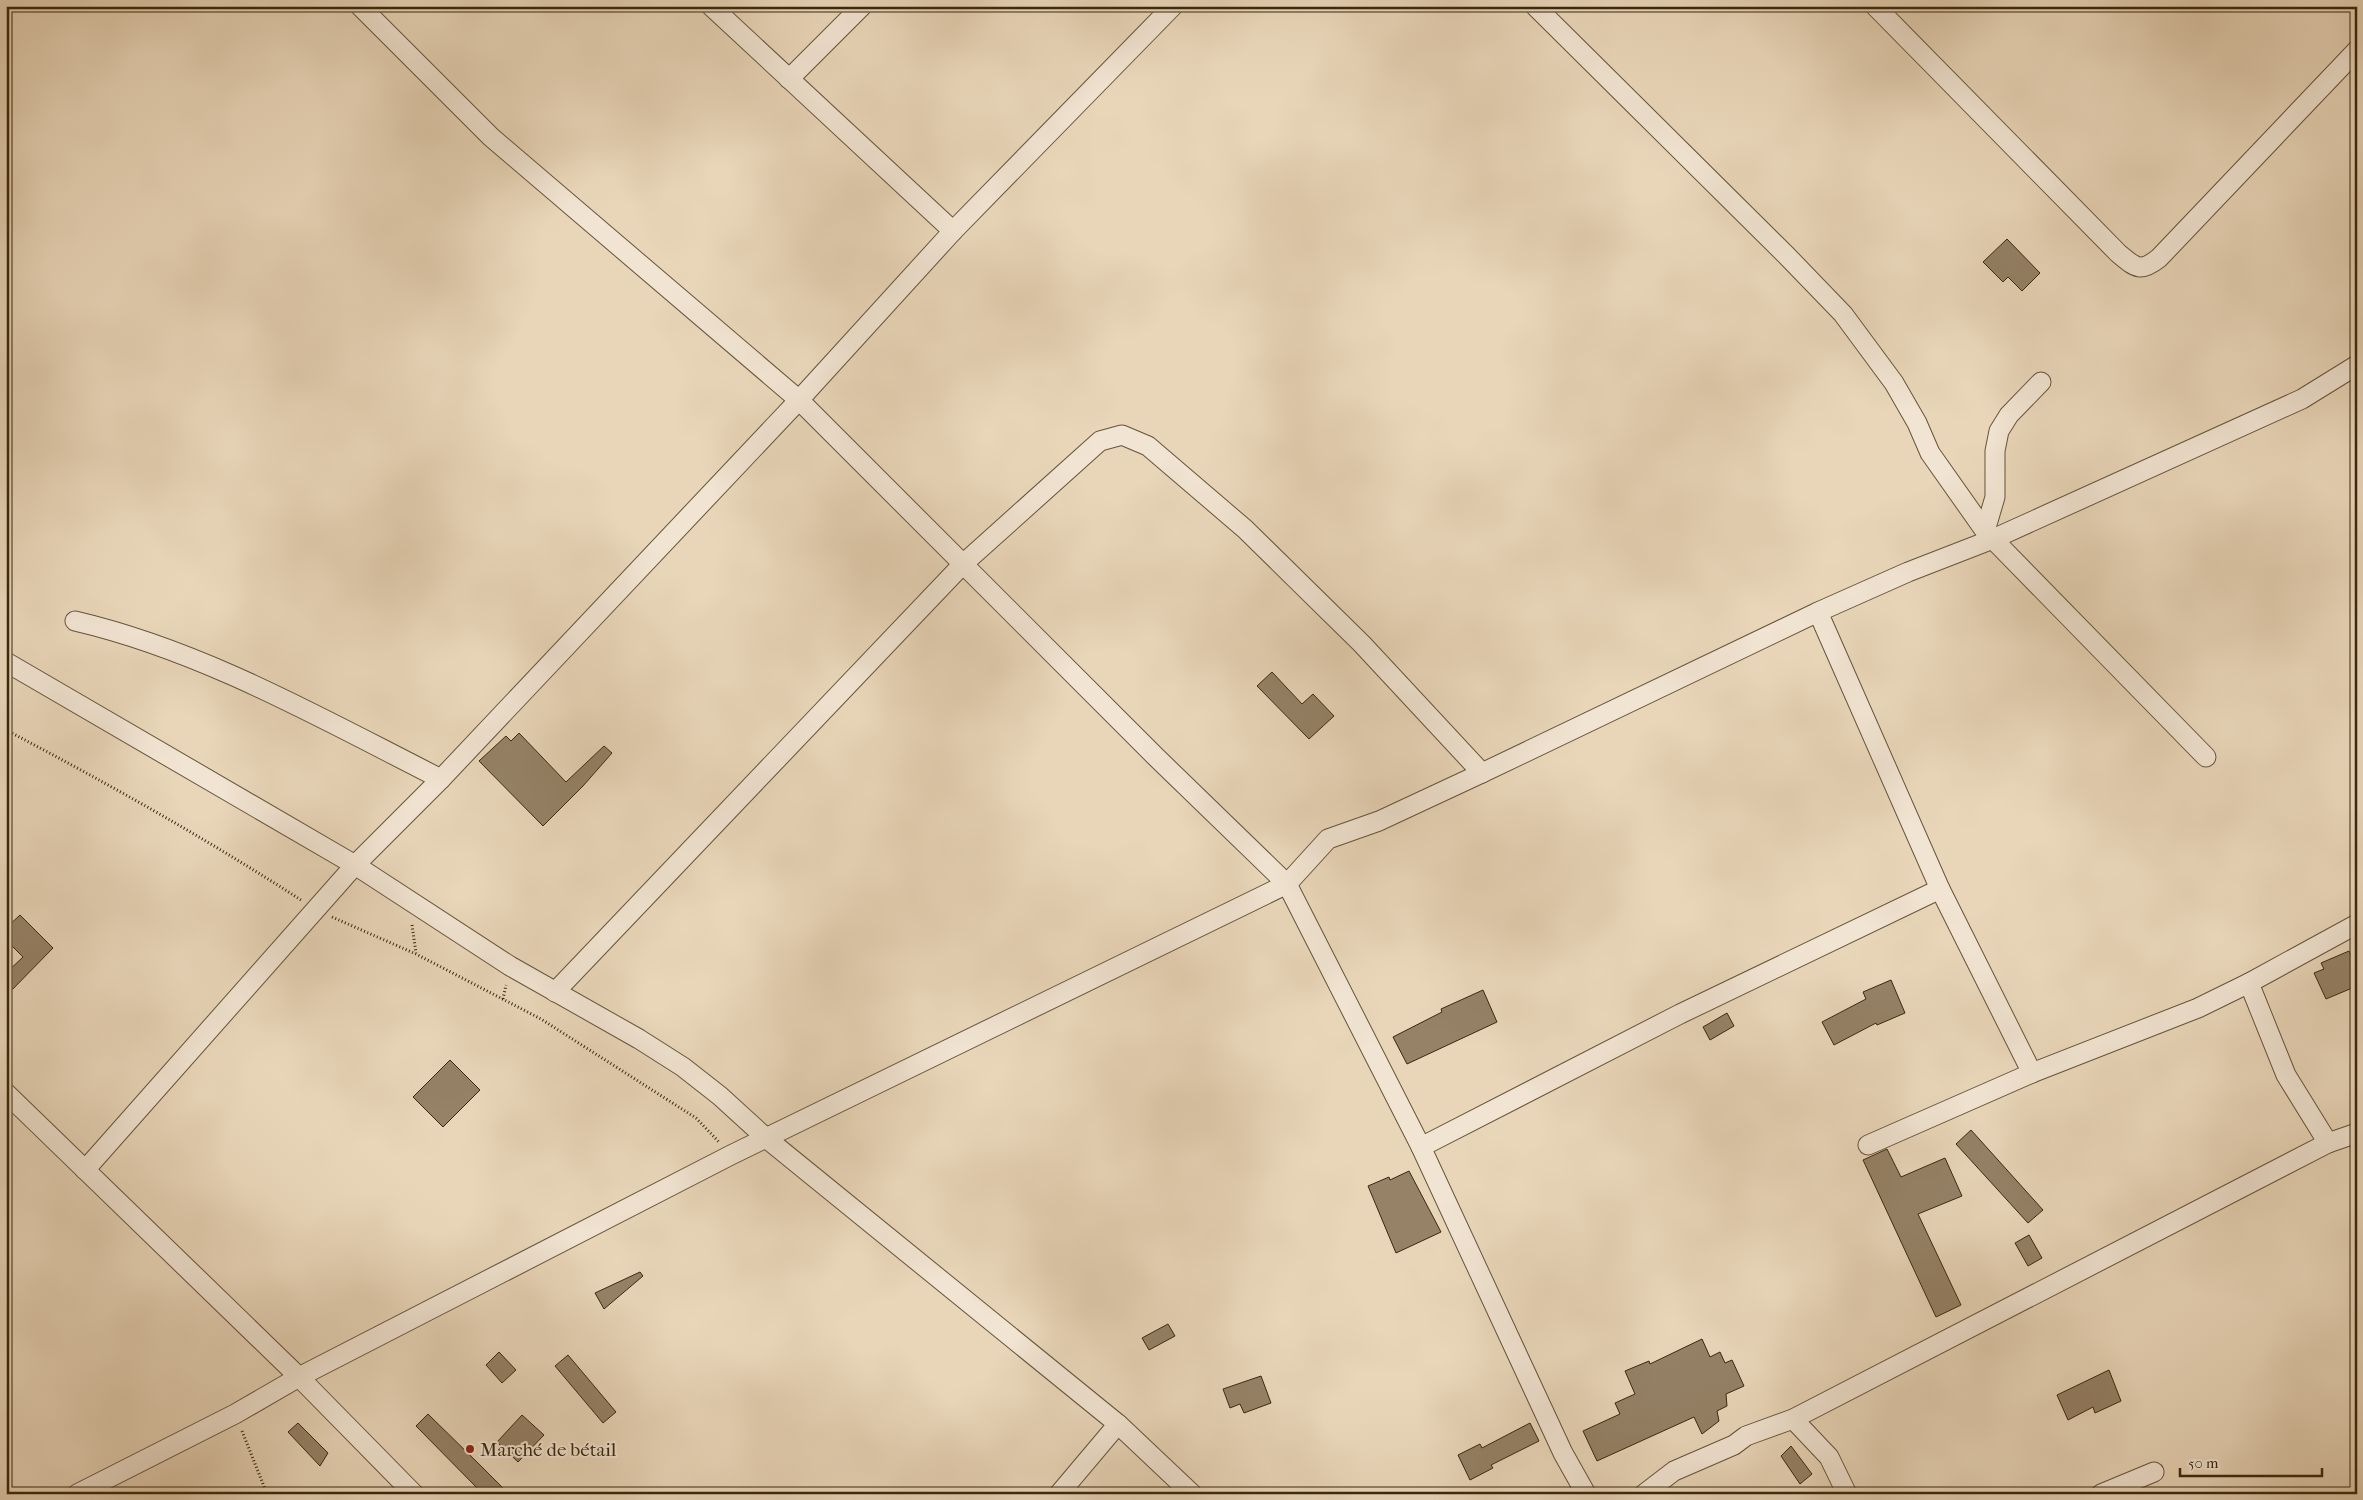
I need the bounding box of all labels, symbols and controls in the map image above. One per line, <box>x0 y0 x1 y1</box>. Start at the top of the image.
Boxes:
place label: Marché de bétail <box>480 1439 616 1461</box>
marker: Marché de bétail <box>464 1443 476 1455</box>
scale bar <box>2180 1445 2323 1477</box>
text: 50 m <box>2188 1454 2219 1472</box>

